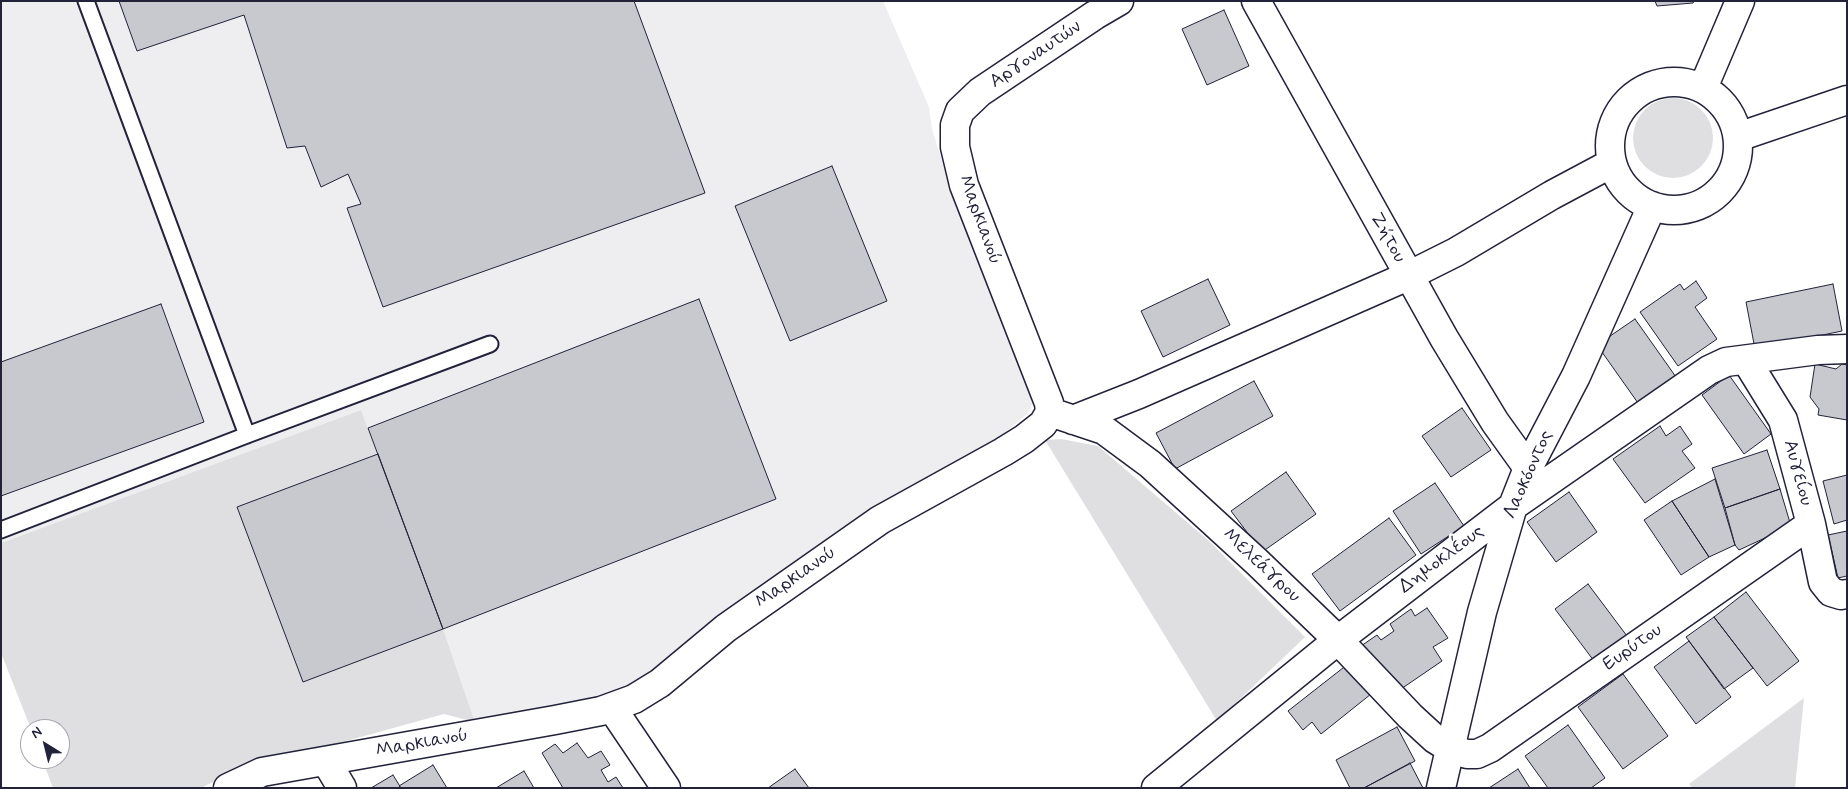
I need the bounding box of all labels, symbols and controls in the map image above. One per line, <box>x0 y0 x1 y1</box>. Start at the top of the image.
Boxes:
street label: Αργοναυτών <box>986 16 1086 94</box>
street label: Μαρκιανού <box>952 172 1006 268</box>
street label: Ζήτου <box>1364 209 1410 267</box>
street label: Λαοκόοντος <box>1499 427 1559 523</box>
street label: Αυγείου <box>1777 438 1817 508</box>
street label: Δημοκλέους <box>1395 521 1489 599</box>
street label: Μελεάγρου <box>1217 524 1305 608</box>
street label: Μαρκιανού <box>751 542 841 614</box>
street label: Ευρύτου <box>1599 619 1667 677</box>
north arrow <box>20 719 70 769</box>
text: N <box>28 723 46 743</box>
street label: Μαρκιανού <box>374 725 470 763</box>

